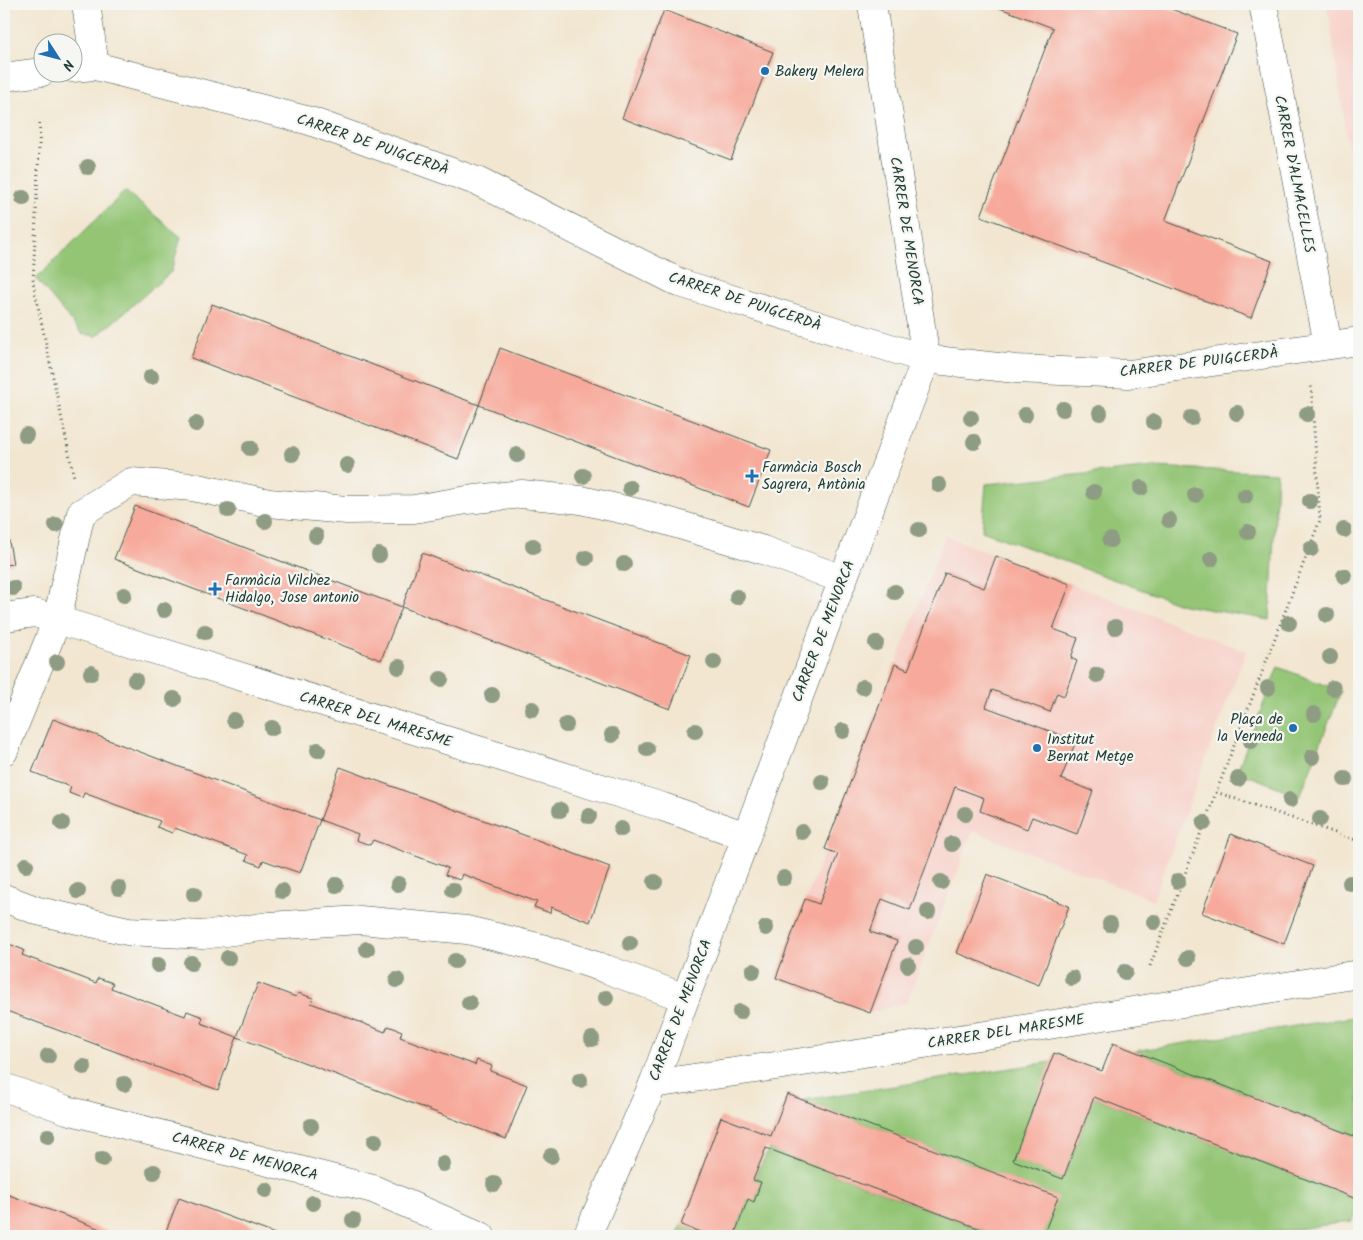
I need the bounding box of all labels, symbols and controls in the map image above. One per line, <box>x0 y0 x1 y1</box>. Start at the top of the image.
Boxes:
north arrow <box>32 32 82 82</box>
text: N <box>56 55 79 75</box>
place label: Bakery Melera <box>775 60 864 84</box>
marker: Bakery Melera <box>759 65 771 77</box>
street label: CARRER D'ALMACELLES <box>1267 93 1321 255</box>
street label: CARRER DE PUIGCERDÀ <box>293 108 452 182</box>
street label: CARRER DE MENORCA <box>882 155 930 307</box>
street label: CARRER DE PUIGCERDÀ <box>665 266 824 338</box>
street label: CARRER DE PUIGCERDÀ <box>1118 341 1280 385</box>
place label: Farmàcia Bosch Sagrera, Antònia <box>762 456 866 497</box>
marker: Farmàcia Bosch Sagrera, Antònia <box>746 470 758 482</box>
street label: CARRER DE MENORCA <box>786 557 862 706</box>
place label: Farmàcia Vilchez Hidalgo, Jose antonio <box>225 569 359 610</box>
marker: Farmàcia Vilchez Hidalgo, Jose antonio <box>209 583 221 595</box>
street label: CARRER DEL MARESME <box>296 685 456 755</box>
place label: Plaça de la Verneda <box>1217 708 1283 749</box>
marker: Plaça de la Verneda <box>1287 722 1299 734</box>
place label: Institut Bernat Metge <box>1047 728 1134 769</box>
marker: Institut Bernat Metge <box>1031 742 1043 754</box>
street label: CARRER DE MENORCA <box>643 936 719 1085</box>
street label: CARRER DEL MARESME <box>926 1008 1088 1056</box>
street label: CARRER DE MENORCA <box>169 1126 321 1188</box>

